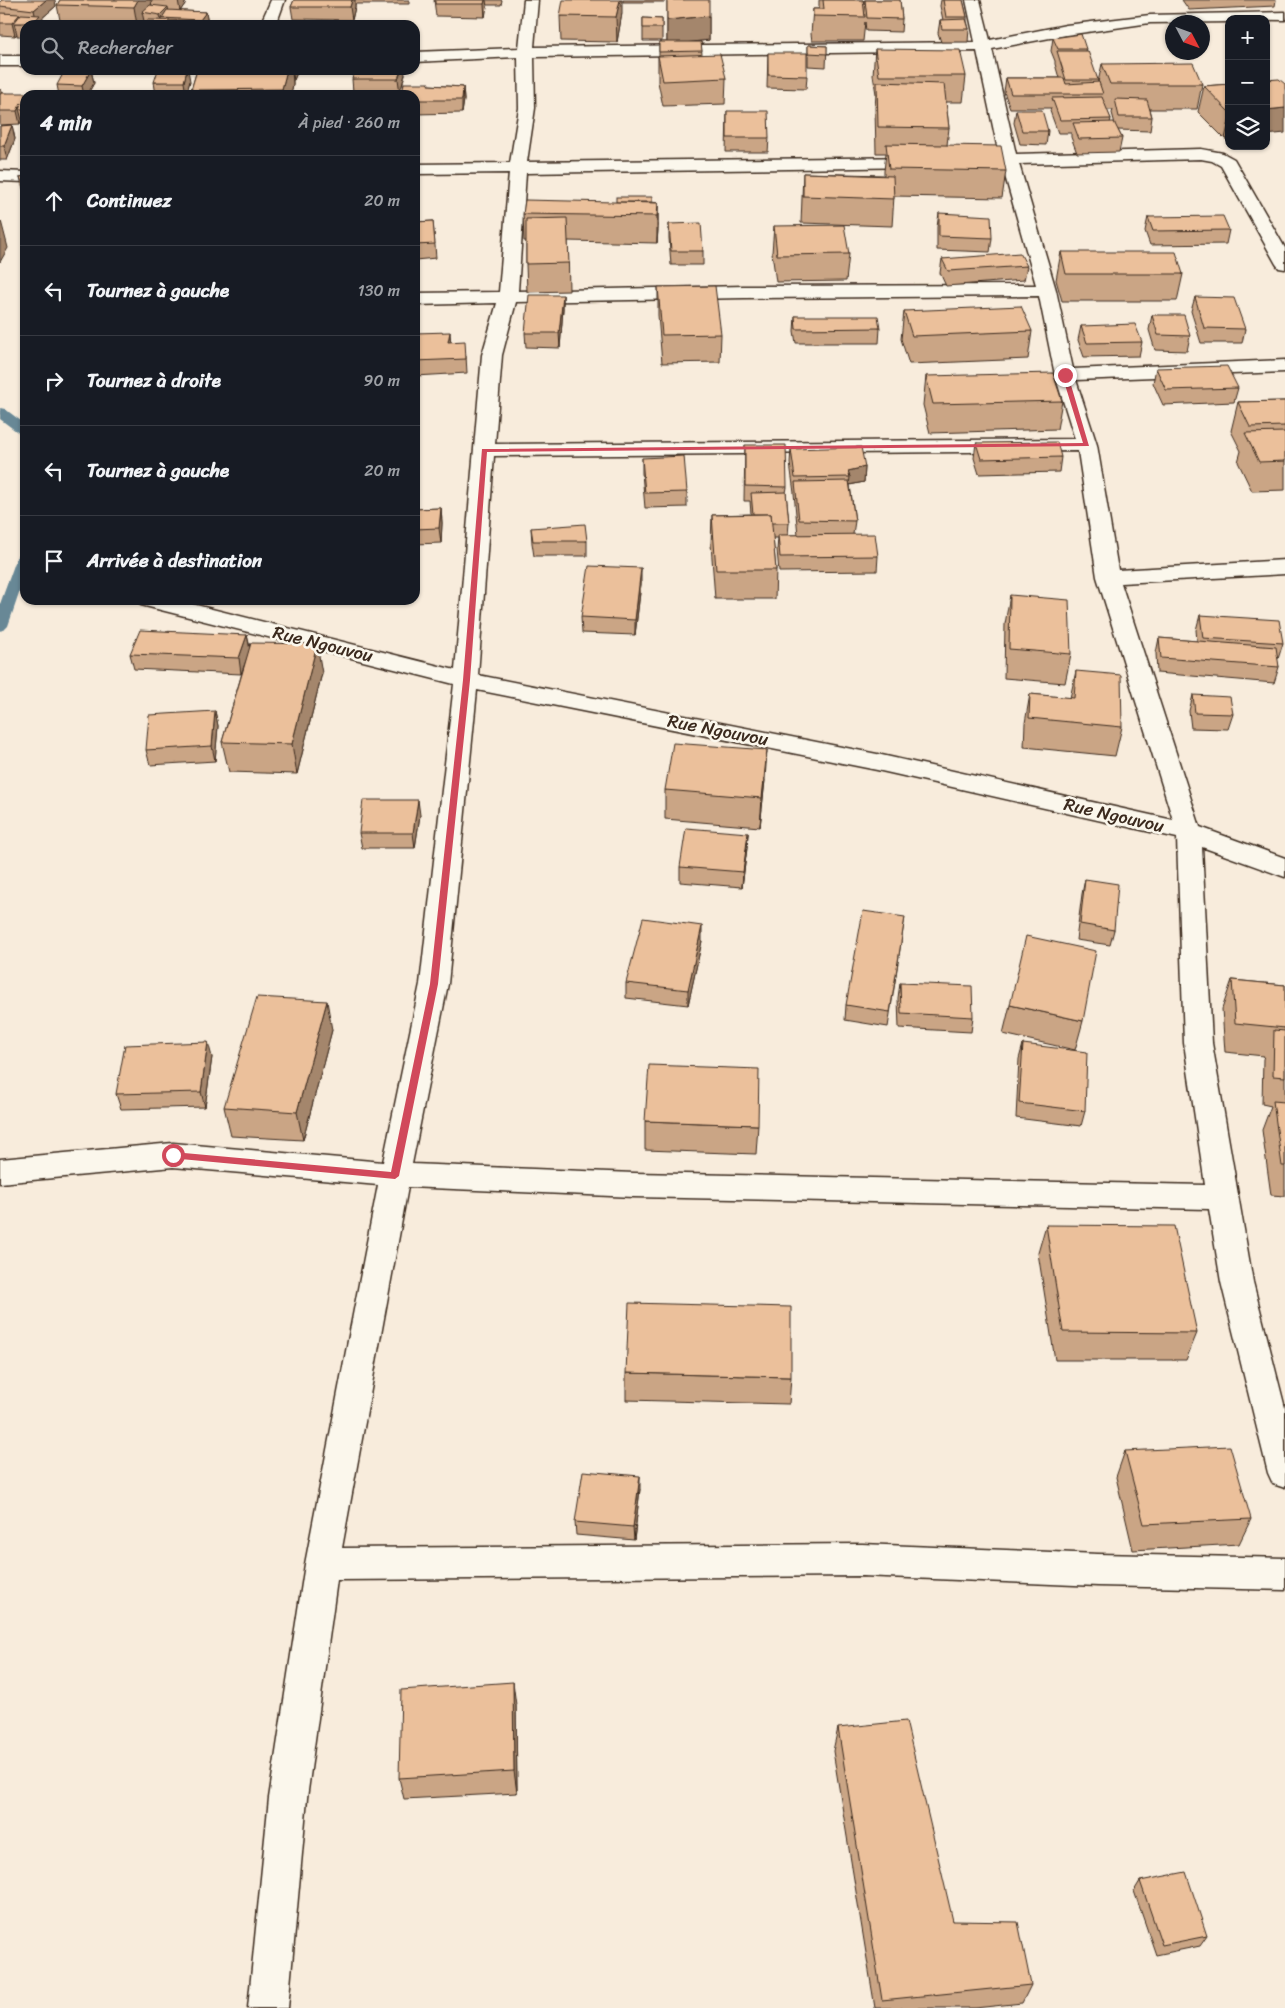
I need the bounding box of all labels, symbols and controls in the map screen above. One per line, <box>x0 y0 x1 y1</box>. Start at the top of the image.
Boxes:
north arrow <box>1165 15 1210 60</box>
map controls <box>1225 15 1270 150</box>
button: + <box>1225 15 1270 60</box>
search box <box>20 20 420 75</box>
text: Rechercher <box>78 31 173 64</box>
icon: search <box>38 34 66 62</box>
button: − <box>1225 60 1270 105</box>
text: 4 min <box>40 104 92 142</box>
button: layers <box>1225 105 1270 150</box>
text: À pied · 260 m <box>298 108 400 137</box>
text: Continuez <box>87 184 172 217</box>
text: 20 m <box>364 186 400 215</box>
icon: ahead <box>40 187 68 215</box>
text: Tournez à gauche <box>87 274 229 307</box>
text: 130 m <box>358 276 400 305</box>
icon: left <box>40 277 68 305</box>
text: Tournez à droite <box>87 364 221 397</box>
route end <box>1054 364 1077 387</box>
text: 90 m <box>364 366 400 395</box>
icon: right <box>40 367 68 395</box>
text: Tournez à gauche <box>87 454 229 487</box>
text: 20 m <box>364 456 400 485</box>
icon: left <box>40 457 68 485</box>
text: Arrivée à destination <box>87 544 262 577</box>
icon: arrive <box>40 547 68 575</box>
street label: Rue Ngouvou <box>270 616 377 672</box>
street label: Rue Ngouvou <box>665 705 771 756</box>
street label: Rue Ngouvou <box>1061 788 1168 842</box>
route start <box>162 1144 185 1167</box>

